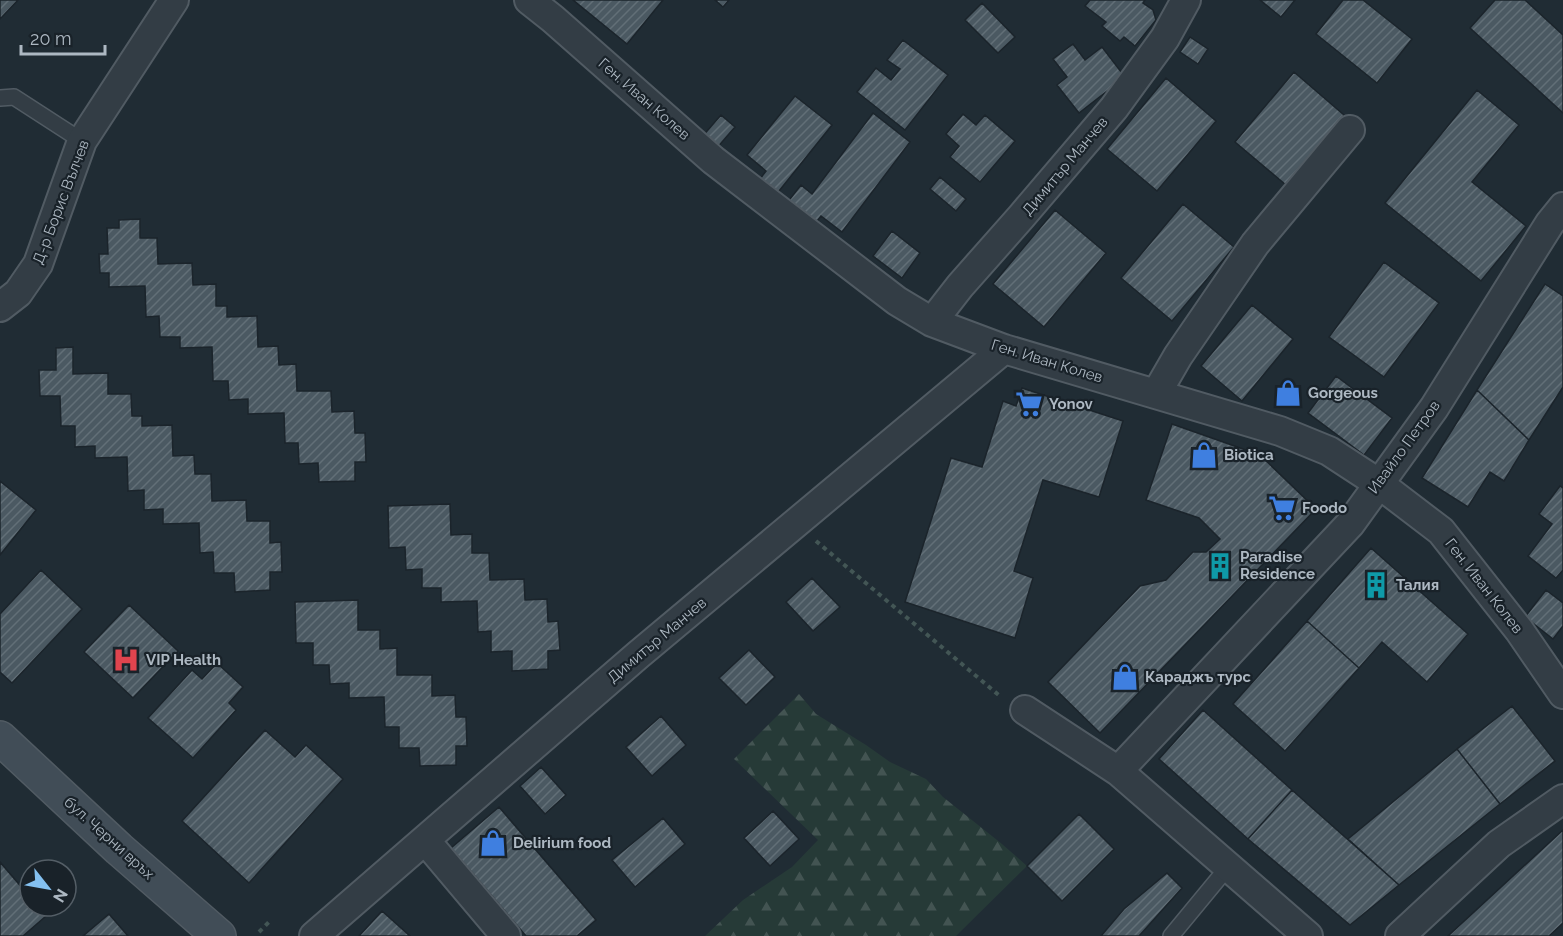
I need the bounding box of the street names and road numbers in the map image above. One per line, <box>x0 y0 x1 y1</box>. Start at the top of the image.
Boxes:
street label: Ген. Иван Колев <box>595 54 693 144</box>
street label: Димитър Манчев <box>1019 113 1111 219</box>
street label: Д-р Борис Вълчев <box>29 137 93 267</box>
street label: Ген. Иван Колев <box>989 336 1105 386</box>
street label: Ивайло Петров <box>1364 397 1444 497</box>
street label: Ген. Иван Колев <box>1441 535 1527 637</box>
street label: Димитър Манчев <box>604 594 710 686</box>
street label: бул. Черни връх <box>60 793 158 883</box>

